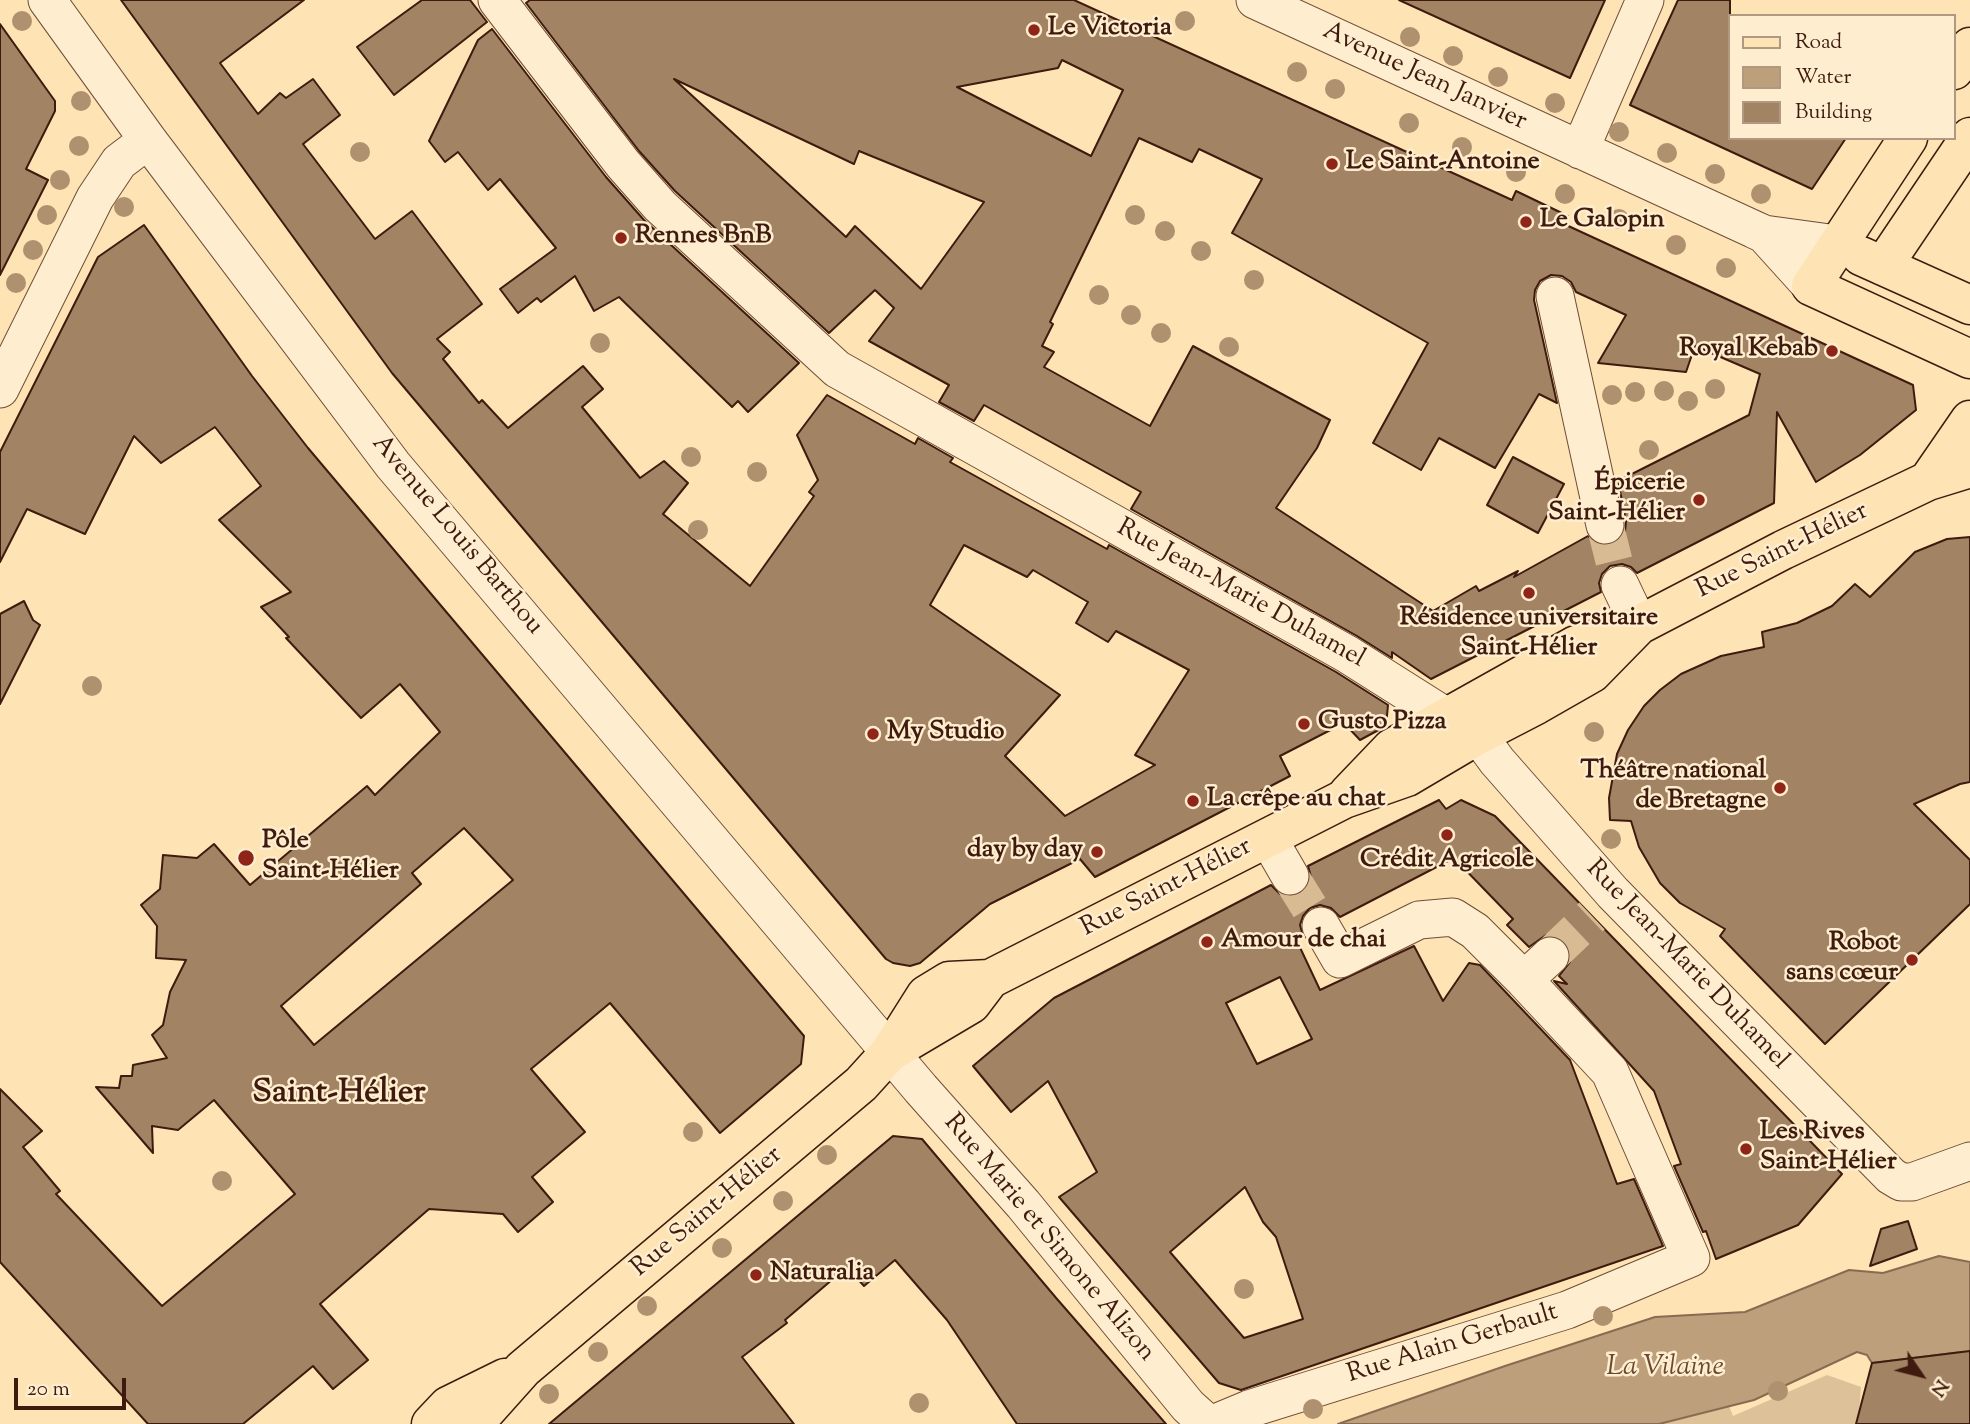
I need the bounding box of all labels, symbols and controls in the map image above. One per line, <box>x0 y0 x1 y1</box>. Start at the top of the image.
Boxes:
place label: Le Victoria <box>1048 14 1172 46</box>
legend <box>1728 14 1956 140</box>
street label: Avenue Jean Janvier <box>1317 17 1531 139</box>
marker: Le Victoria <box>1026 22 1042 38</box>
text: Road <box>1795 28 1842 58</box>
text: Water <box>1795 63 1851 93</box>
text: Building <box>1795 98 1872 128</box>
place label: Le Saint-Antoine <box>1346 148 1540 180</box>
marker: Le Saint-Antoine <box>1324 156 1340 172</box>
place label: Le Galopin <box>1540 206 1665 238</box>
marker: Le Galopin <box>1518 214 1534 230</box>
place label: Rennes BnB <box>635 222 771 254</box>
marker: Rennes BnB <box>613 230 629 246</box>
place label: Royal Kebab <box>1679 335 1818 367</box>
marker: Royal Kebab <box>1824 343 1840 359</box>
street label: Avenue Louis Barthou <box>363 430 549 642</box>
place label: Épicerie Saint-Hélier <box>1548 469 1685 530</box>
marker: Épicerie Saint-Hélier <box>1691 492 1707 508</box>
street label: Rue Saint-Hélier <box>1692 497 1874 607</box>
street label: Rue Jean-Marie Duhamel <box>1110 514 1370 676</box>
marker: Résidence universitaire Saint-Hélier <box>1521 585 1537 601</box>
place label: Résidence universitaire Saint-Hélier <box>1400 604 1658 666</box>
place label: Gusto Pizza <box>1318 708 1446 740</box>
marker: Gusto Pizza <box>1296 716 1312 732</box>
place label: My Studio <box>887 718 1005 750</box>
marker: My Studio <box>865 726 881 742</box>
place label: Théâtre national de Bretagne <box>1581 757 1766 818</box>
marker: Théâtre national de Bretagne <box>1772 780 1788 796</box>
place label: La crêpe au chat <box>1207 785 1385 817</box>
marker: La crêpe au chat <box>1185 793 1201 809</box>
place label: Pôle Saint-Hélier <box>262 827 399 888</box>
marker: Crédit Agricole <box>1439 827 1455 843</box>
street label: Rue Saint-Hélier <box>1077 833 1257 945</box>
place label: day by day <box>967 836 1083 868</box>
marker: day by day <box>1089 844 1105 860</box>
place label: Crédit Agricole <box>1360 846 1534 878</box>
marker: Pôle Saint-Hélier <box>236 848 256 868</box>
street label: Rue Jean-Marie Duhamel <box>1578 855 1794 1077</box>
place label: Amour de chai <box>1221 926 1386 958</box>
place label: Robot sans cœur <box>1786 929 1898 990</box>
marker: Amour de chai <box>1199 934 1215 950</box>
marker: Robot sans cœur <box>1904 952 1920 968</box>
district label: Saint-Hélier <box>252 1075 426 1115</box>
street label: Rue Marie et Simone Alizon <box>935 1109 1161 1369</box>
place label: Les Rives Saint-Hélier <box>1760 1118 1897 1180</box>
street label: Rue Saint-Hélier <box>626 1141 790 1285</box>
marker: Les Rives Saint-Hélier <box>1738 1141 1754 1157</box>
place label: Naturalia <box>770 1259 875 1291</box>
marker: Naturalia <box>748 1267 764 1283</box>
street label: Rue Alain Gerbault <box>1344 1298 1562 1392</box>
north arrow <box>1886 1340 1956 1410</box>
water label: La Vilaine <box>1606 1352 1724 1386</box>
scale bar <box>18 1364 130 1408</box>
text: N <box>1923 1373 1954 1401</box>
text: 20 m <box>27 1375 70 1405</box>

